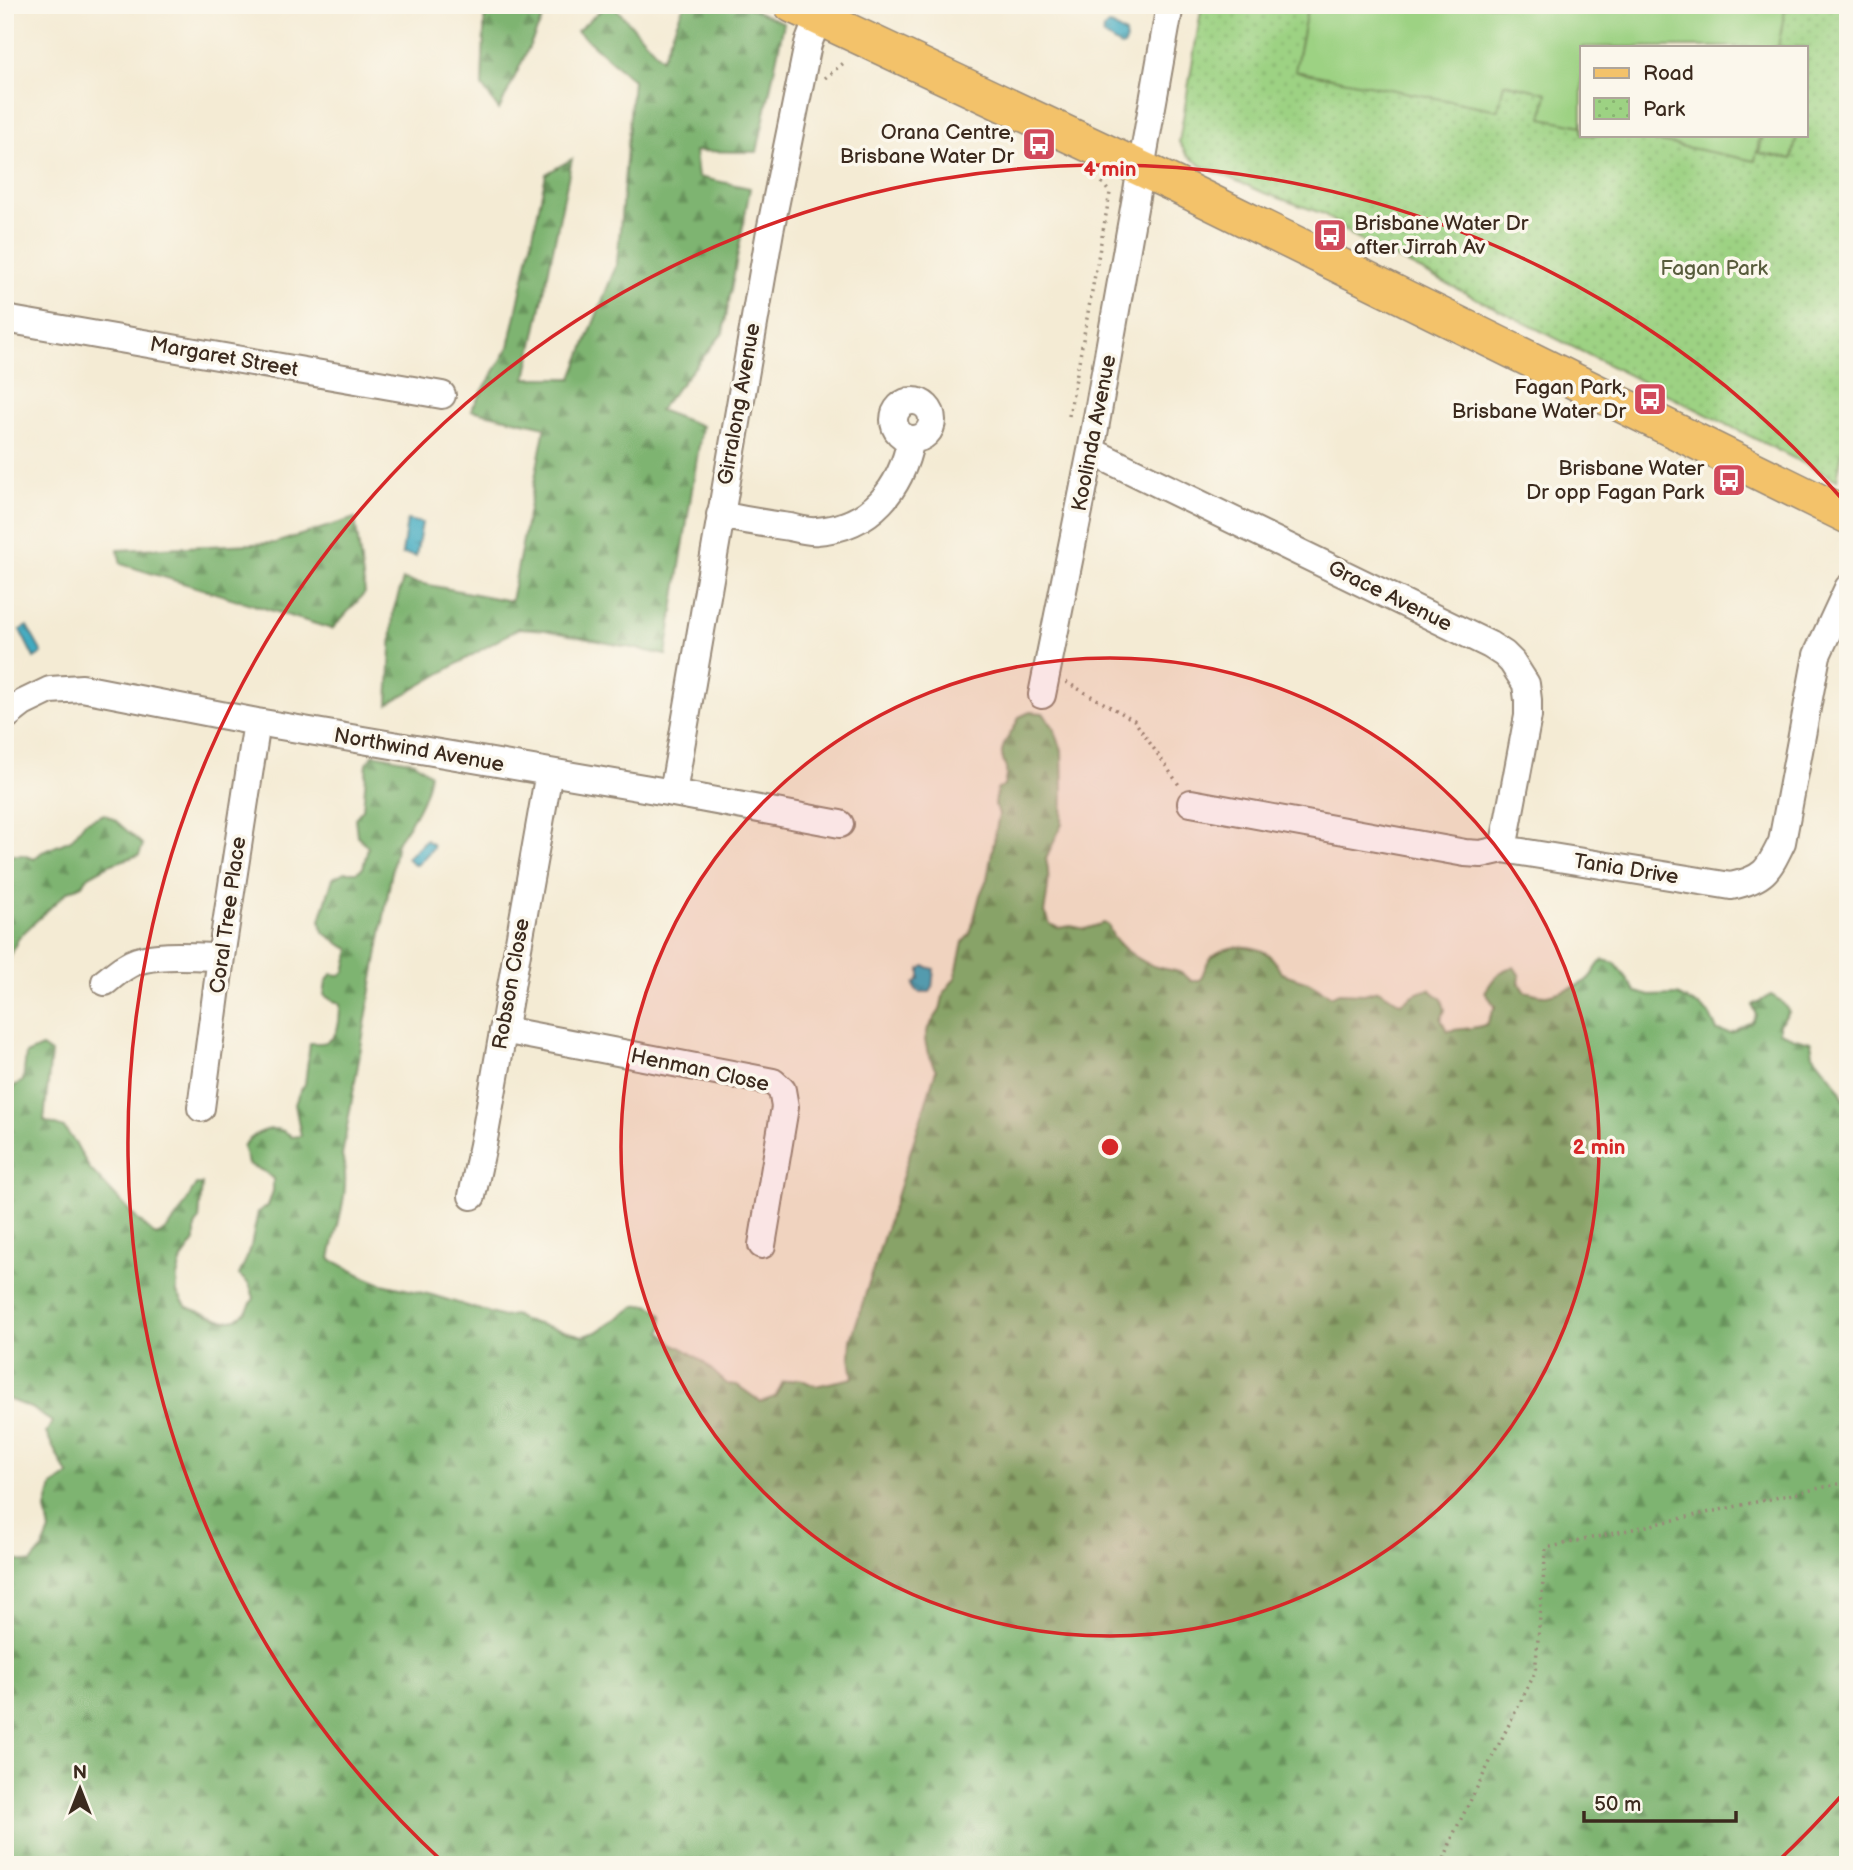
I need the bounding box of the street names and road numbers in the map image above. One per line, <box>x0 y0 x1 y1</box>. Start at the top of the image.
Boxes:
street label: Girralong Avenue <box>712 321 766 487</box>
street label: Margaret Street <box>148 332 301 382</box>
street label: Koolinda Avenue <box>1067 353 1121 513</box>
street label: Grace Avenue <box>1324 555 1456 637</box>
street label: Northwind Avenue <box>332 723 506 777</box>
street label: Coral Tree Place <box>205 835 251 995</box>
street label: Tania Drive <box>1572 848 1680 890</box>
street label: Robson Close <box>487 916 535 1052</box>
street label: Henman Close <box>629 1043 771 1097</box>

